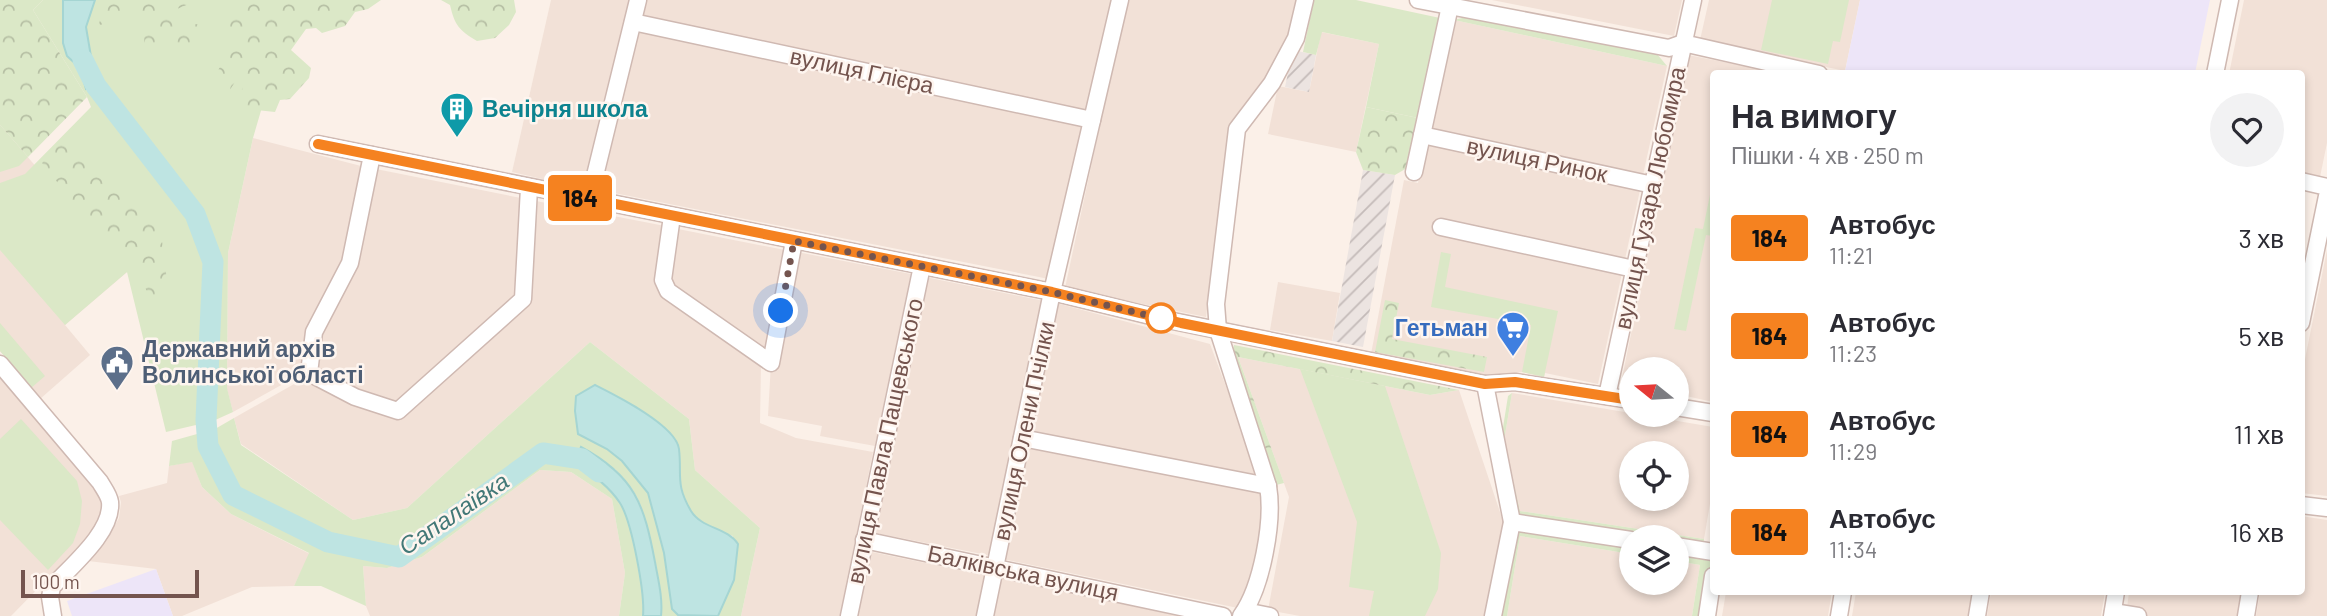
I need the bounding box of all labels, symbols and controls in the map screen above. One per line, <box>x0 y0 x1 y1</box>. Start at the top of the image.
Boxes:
street label: вулиця Глієра <box>788 41 937 99</box>
street label: вулиця Гузара Любомира <box>1607 64 1691 332</box>
building icon: Вечірня школа <box>438 90 476 139</box>
button: heart <box>2210 93 2284 167</box>
place label: Вечірня школа <box>482 94 648 122</box>
text: На вимогу <box>1731 95 1897 135</box>
street label: вулиця Ринок <box>1464 130 1611 188</box>
text: Пішки · 4 хв · 250 m <box>1731 141 1924 169</box>
line badge: 184 <box>540 175 620 221</box>
text: 184 <box>562 183 598 212</box>
text: Автобус <box>1829 208 1936 239</box>
text: 3 хв <box>2239 222 2284 253</box>
text: 184 <box>1752 223 1788 252</box>
text: 11:21 <box>1829 241 1873 269</box>
your location <box>763 293 798 328</box>
street label: вулиця Павла Пащевського <box>840 296 928 586</box>
unlabelled marker <box>1146 303 1176 333</box>
text: Автобус <box>1829 306 1936 337</box>
supermarket icon: Гетьман <box>1494 309 1532 358</box>
place label: Гетьман <box>1395 313 1488 341</box>
street label: вулиця Олени Пчілки <box>986 319 1060 543</box>
text: 5 хв <box>2239 320 2284 351</box>
text: 184 <box>1752 321 1788 350</box>
place label: Державний архів Волинської області <box>142 334 364 388</box>
text: 11:23 <box>1829 339 1877 367</box>
public building icon: Державний архів Волинської області <box>98 343 136 392</box>
north arrow <box>1619 357 1689 427</box>
map controls <box>1619 357 1689 595</box>
text: Автобус <box>1829 404 1936 435</box>
text: 11 хв <box>2234 418 2284 449</box>
text: 184 <box>1752 419 1788 448</box>
text: 11:29 <box>1829 437 1877 465</box>
button: locate <box>1619 441 1689 511</box>
water label: Сапалаївка <box>393 465 514 560</box>
text: Автобус <box>1829 502 1936 533</box>
text: 16 хв <box>2229 516 2284 547</box>
text: 184 <box>1752 517 1788 546</box>
button: layers <box>1619 525 1689 595</box>
text: 11:34 <box>1829 535 1877 563</box>
street label: Балківська вулиця <box>925 538 1121 606</box>
scale bar <box>21 567 200 599</box>
text: 100 m <box>32 570 80 593</box>

